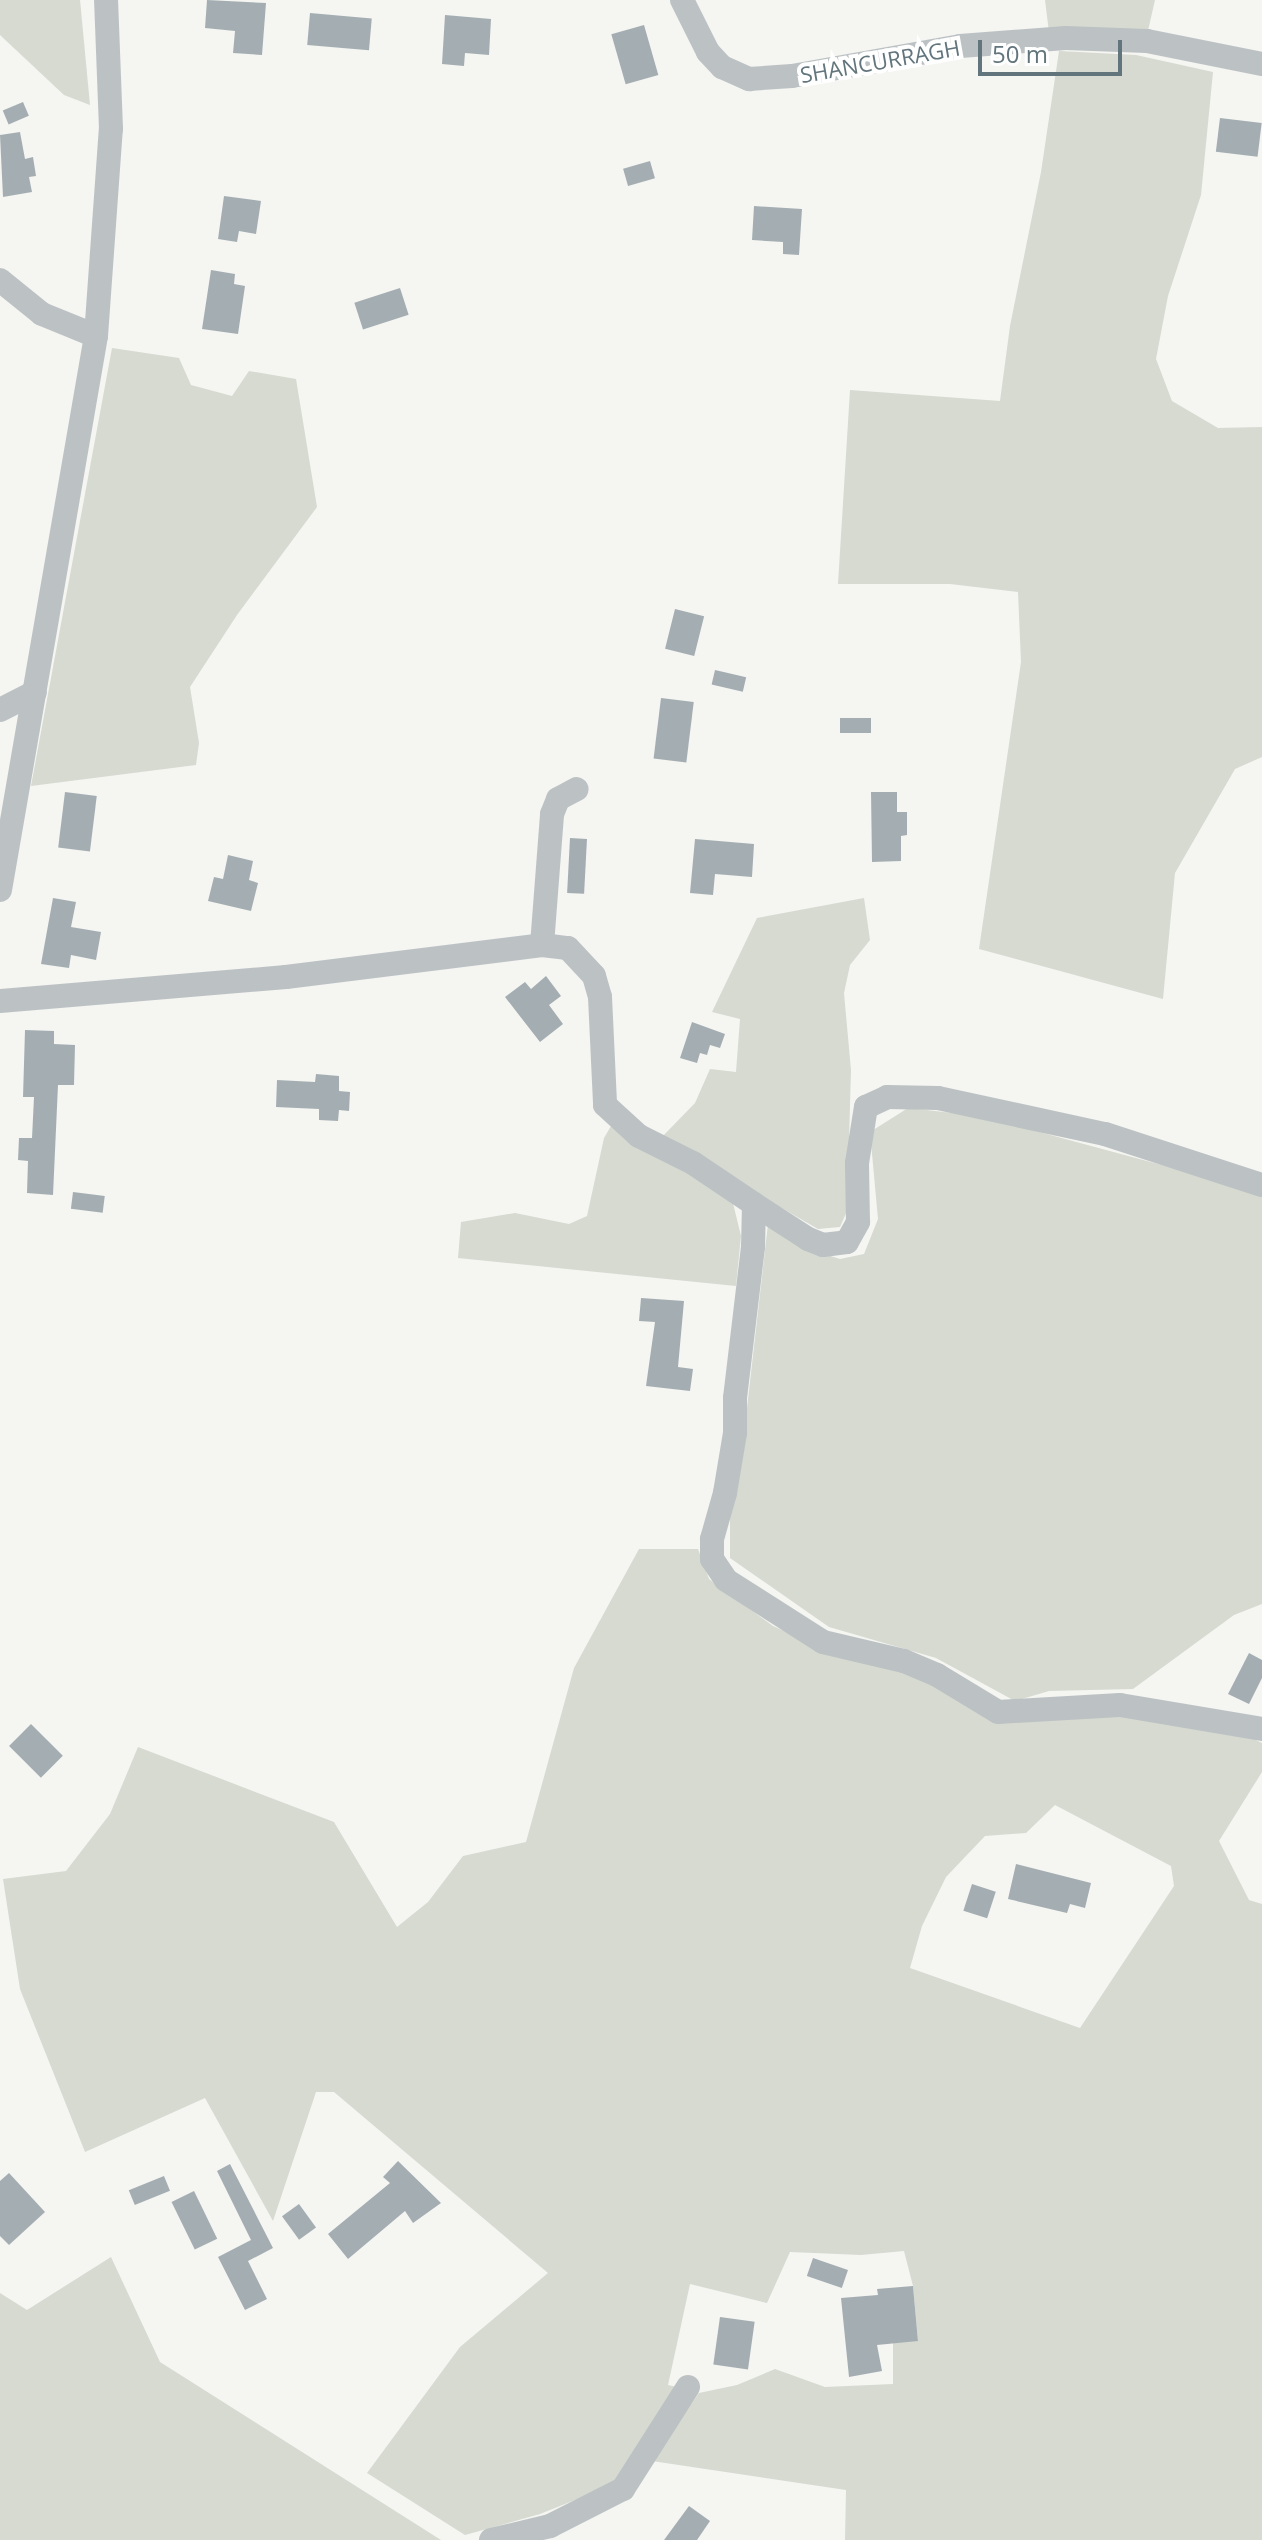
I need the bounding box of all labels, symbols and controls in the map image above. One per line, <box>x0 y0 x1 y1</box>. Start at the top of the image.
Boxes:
scale bar <box>982 24 1126 74</box>
street label: SHANCURRAGH <box>798 34 962 88</box>
text: 50 m <box>992 37 1048 70</box>

